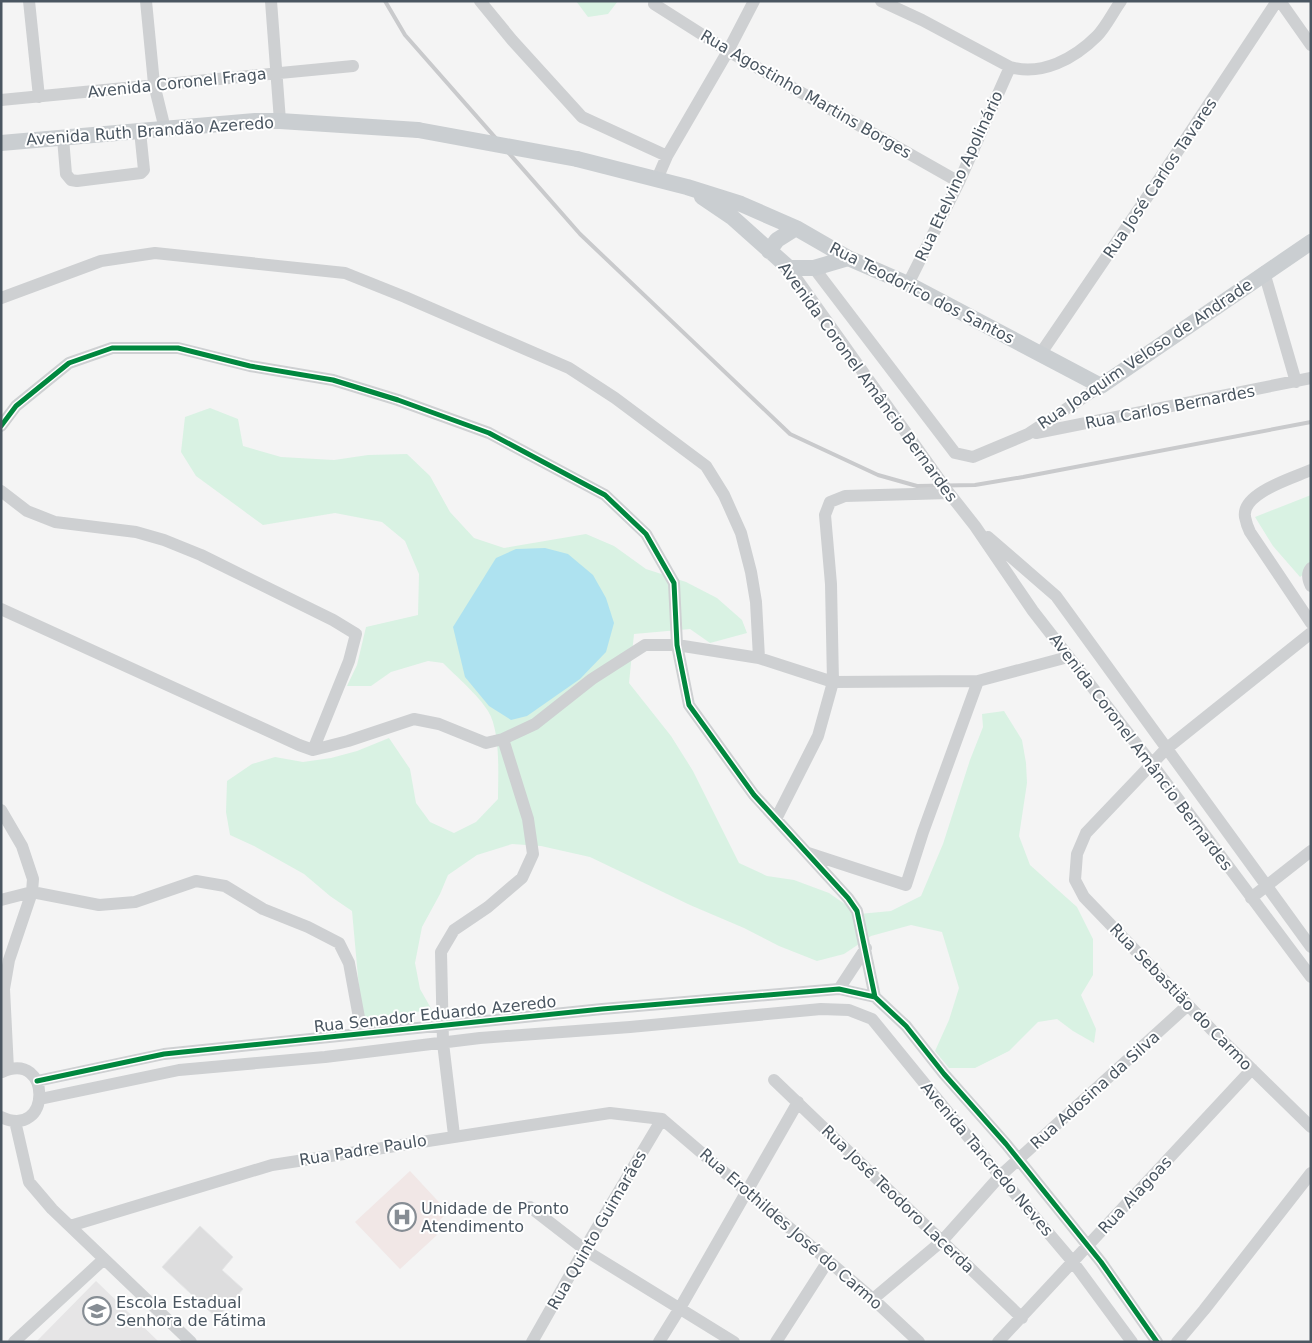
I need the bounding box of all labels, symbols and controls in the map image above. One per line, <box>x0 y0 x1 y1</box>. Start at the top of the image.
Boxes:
street label: Rua Agostinho Martins Borges <box>697 26 915 162</box>
street label: Avenida Coronel Fraga <box>87 64 267 102</box>
street label: Rua Etelvino Apolinário <box>911 88 1007 264</box>
street label: Rua José Carlos Tavares <box>1099 94 1221 262</box>
street label: Avenida Ruth Brandão Azeredo <box>25 113 275 149</box>
street label: Rua Teodorico dos Santos <box>827 238 1017 348</box>
street label: Avenida Coronel Amâncio Bernardes <box>775 258 961 506</box>
street label: Rua Joaquim Veloso de Andrade <box>1034 275 1256 433</box>
street label: Rua Carlos Bernardes <box>1084 381 1256 433</box>
street label: Avenida Coronel Amâncio Bernardes <box>1046 630 1236 874</box>
street label: Rua Sebastião do Carmo <box>1106 920 1256 1074</box>
street label: Rua Senador Eduardo Azeredo <box>313 992 557 1036</box>
street label: Rua Adosina da Silva <box>1027 1027 1163 1153</box>
street label: Avenida Tancredo Neves <box>917 1078 1057 1240</box>
street label: Rua José Teodoro Lacerda <box>818 1121 978 1277</box>
street label: Rua Padre Paulo <box>298 1131 428 1169</box>
street label: Rua Erothildes José do Carmo <box>696 1145 886 1313</box>
street label: Rua Quinto Guimarães <box>544 1147 650 1313</box>
street label: Rua Alagoas <box>1094 1152 1176 1238</box>
place label: Unidade de Pronto Atendimento <box>421 1199 569 1236</box>
hospital icon: Unidade de Pronto Atendimento <box>387 1202 417 1232</box>
place label: Escola Estadual Senhora de Fátima <box>116 1293 266 1330</box>
school or university icon: Escola Estadual Senhora de Fátima <box>82 1296 112 1326</box>

